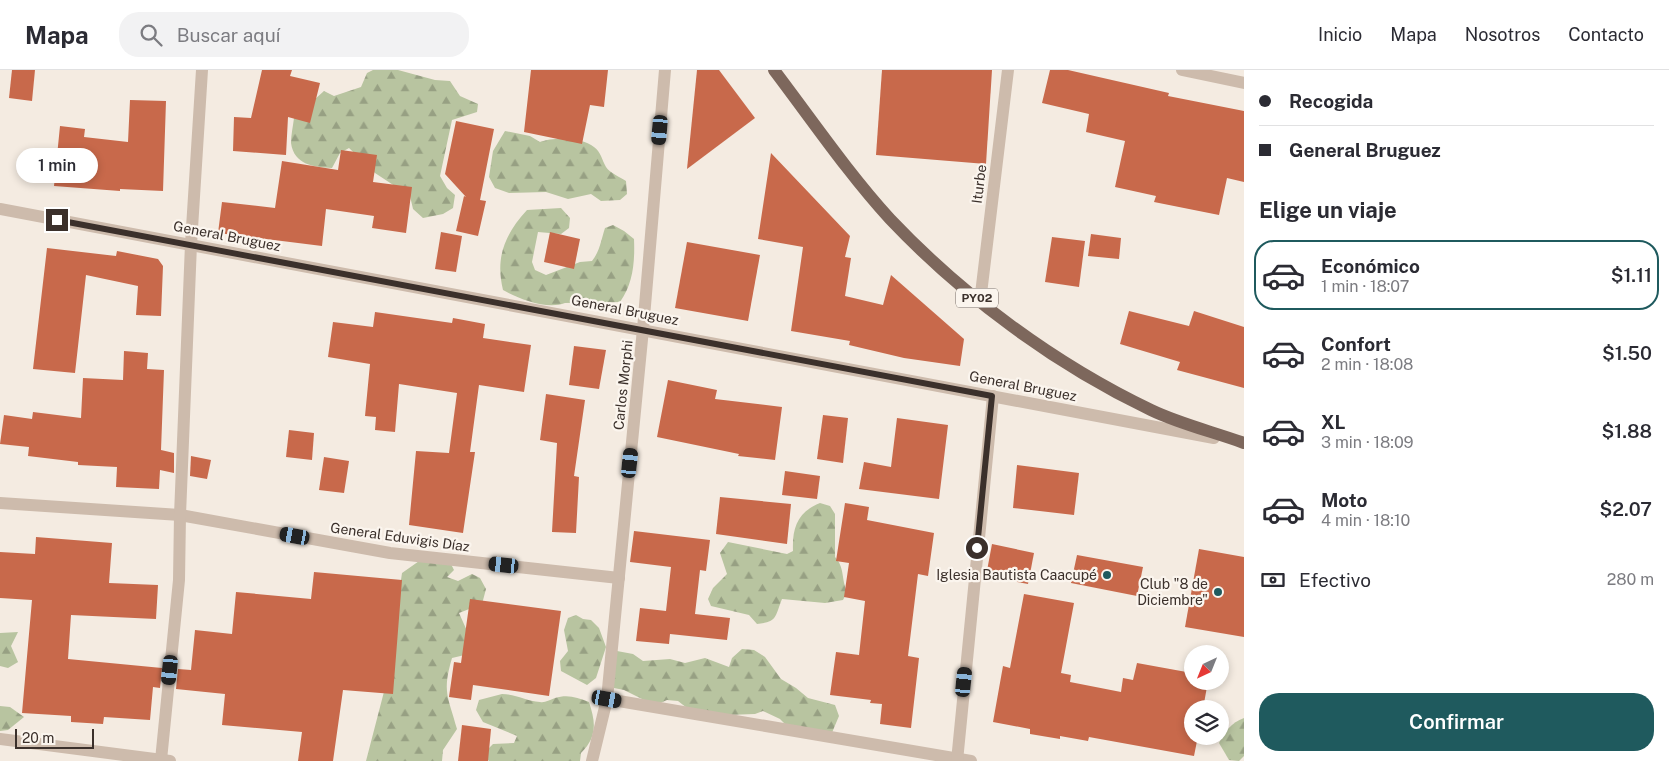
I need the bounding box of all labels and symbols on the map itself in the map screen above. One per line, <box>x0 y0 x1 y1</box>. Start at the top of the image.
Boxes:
car <box>651 114 668 146</box>
callout: 1 min <box>16 148 98 182</box>
street label: Iturbe <box>969 163 989 204</box>
route end <box>46 209 68 231</box>
street label: General Bruguez <box>172 218 282 254</box>
road number: PY02 <box>956 288 998 308</box>
street label: General Bruguez <box>570 292 680 328</box>
street label: Carlos Morphi <box>610 339 636 431</box>
street label: General Bruguez <box>968 368 1078 404</box>
car <box>620 447 639 479</box>
street label: General Eduvigis Díaz <box>329 519 471 555</box>
car <box>278 526 311 546</box>
route start <box>966 537 988 559</box>
car <box>488 556 519 574</box>
place label: Iglesia Bautista Caacupé <box>936 567 1097 583</box>
marker: Iglesia Bautista Caacupé <box>1101 569 1113 581</box>
place label: Club "8 de Diciembre" <box>1137 576 1208 608</box>
marker: Club "8 de Diciembre" <box>1212 586 1224 598</box>
north arrow <box>1184 645 1229 690</box>
car <box>160 654 179 686</box>
car <box>954 666 973 698</box>
car <box>590 689 623 709</box>
scale bar <box>15 726 94 749</box>

